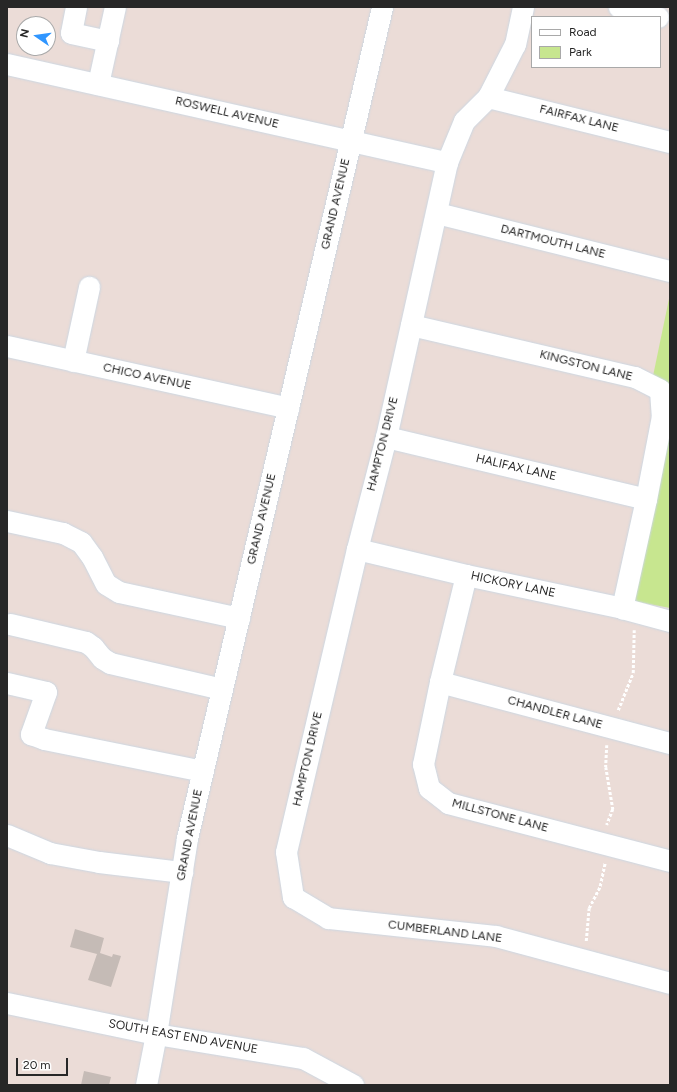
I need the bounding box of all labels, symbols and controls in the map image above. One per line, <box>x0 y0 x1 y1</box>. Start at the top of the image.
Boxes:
north arrow <box>16 16 56 56</box>
legend <box>531 16 661 68</box>
text: Road <box>569 25 597 39</box>
text: N <box>18 28 32 39</box>
text: Park <box>569 45 592 59</box>
street label: ROSWELL AVENUE <box>174 94 280 132</box>
street label: FAIRFAX LANE <box>538 102 620 136</box>
street label: GRAND AVENUE <box>319 157 353 251</box>
street label: DARTMOUTH LANE <box>499 222 607 262</box>
street label: KINGSTON LANE <box>538 347 634 385</box>
street label: CHICO AVENUE <box>102 361 192 393</box>
street label: HAMPTON DRIVE <box>364 395 402 493</box>
street label: HALIFAX LANE <box>474 452 558 484</box>
street label: GRAND AVENUE <box>245 472 279 566</box>
street label: HICKORY LANE <box>469 569 557 601</box>
street label: CHANDLER LANE <box>506 693 604 733</box>
street label: HAMPTON DRIVE <box>290 710 326 808</box>
street label: GRAND AVENUE <box>174 788 206 882</box>
street label: MILLSTONE LANE <box>450 796 550 836</box>
street label: CUMBERLAND LANE <box>387 918 503 946</box>
street label: SOUTH EAST END AVENUE <box>107 1017 259 1057</box>
scale bar <box>18 1050 70 1076</box>
text: 20 m <box>23 1058 51 1072</box>

